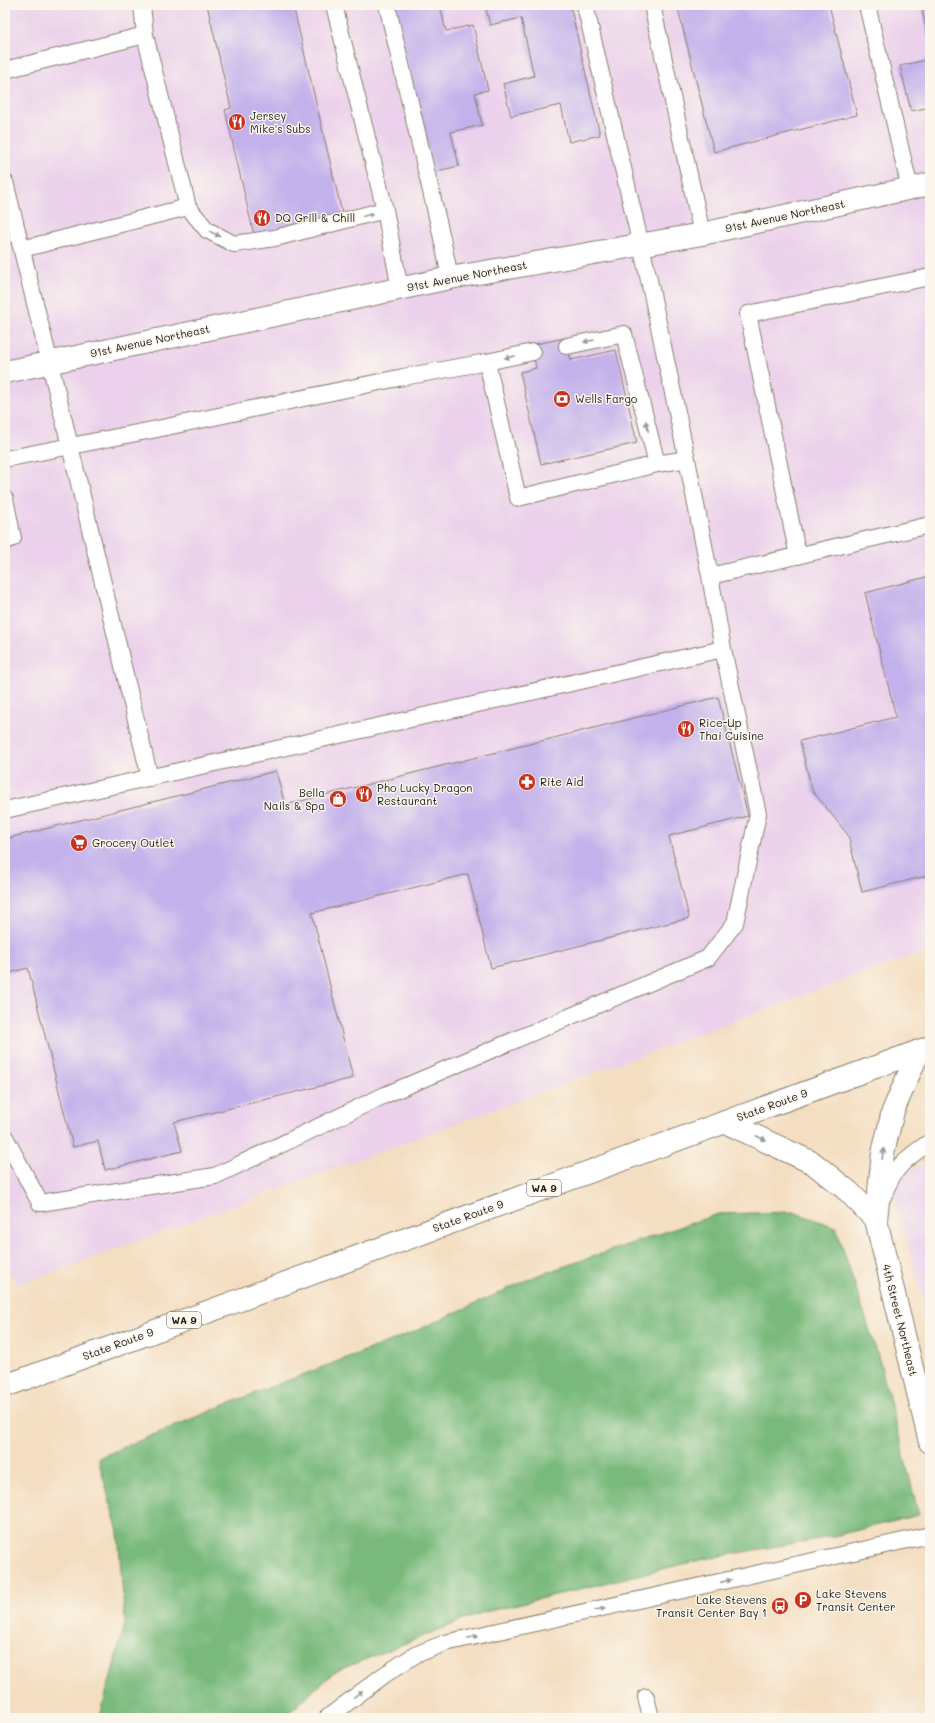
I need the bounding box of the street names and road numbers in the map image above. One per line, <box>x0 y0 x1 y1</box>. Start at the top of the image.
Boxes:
street label: 91st Avenue Northeast <box>724 195 846 236</box>
street label: 91st Avenue Northeast <box>406 257 528 294</box>
street label: 91st Avenue Northeast <box>89 320 211 361</box>
street label: State Route 9 <box>734 1085 810 1124</box>
road number: WA 9 <box>527 1180 561 1196</box>
street label: State Route 9 <box>430 1196 506 1235</box>
street label: 4th Street Northeast <box>879 1262 922 1377</box>
road number: WA 9 <box>167 1312 201 1328</box>
street label: State Route 9 <box>80 1324 156 1363</box>

